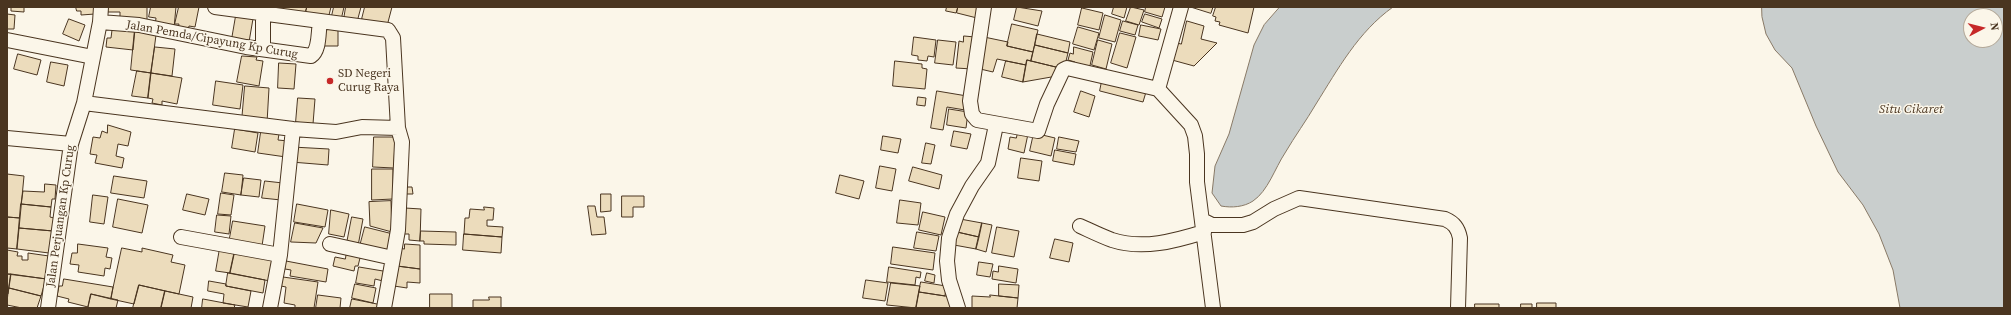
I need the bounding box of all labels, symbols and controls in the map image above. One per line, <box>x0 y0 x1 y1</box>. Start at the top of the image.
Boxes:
north arrow <box>1963 8 2003 48</box>
street label: Jalan Pemda/Cipayung Kp Curug <box>125 18 299 62</box>
text: N <box>1986 22 2002 31</box>
place label: SD Negeri Curug Raya <box>338 67 399 95</box>
marker: SD Negeri Curug Raya <box>325 76 335 86</box>
water label: Situ Cikaret <box>1879 102 1943 118</box>
street label: Jalan Perjuangan Kp Curug <box>44 144 78 288</box>

